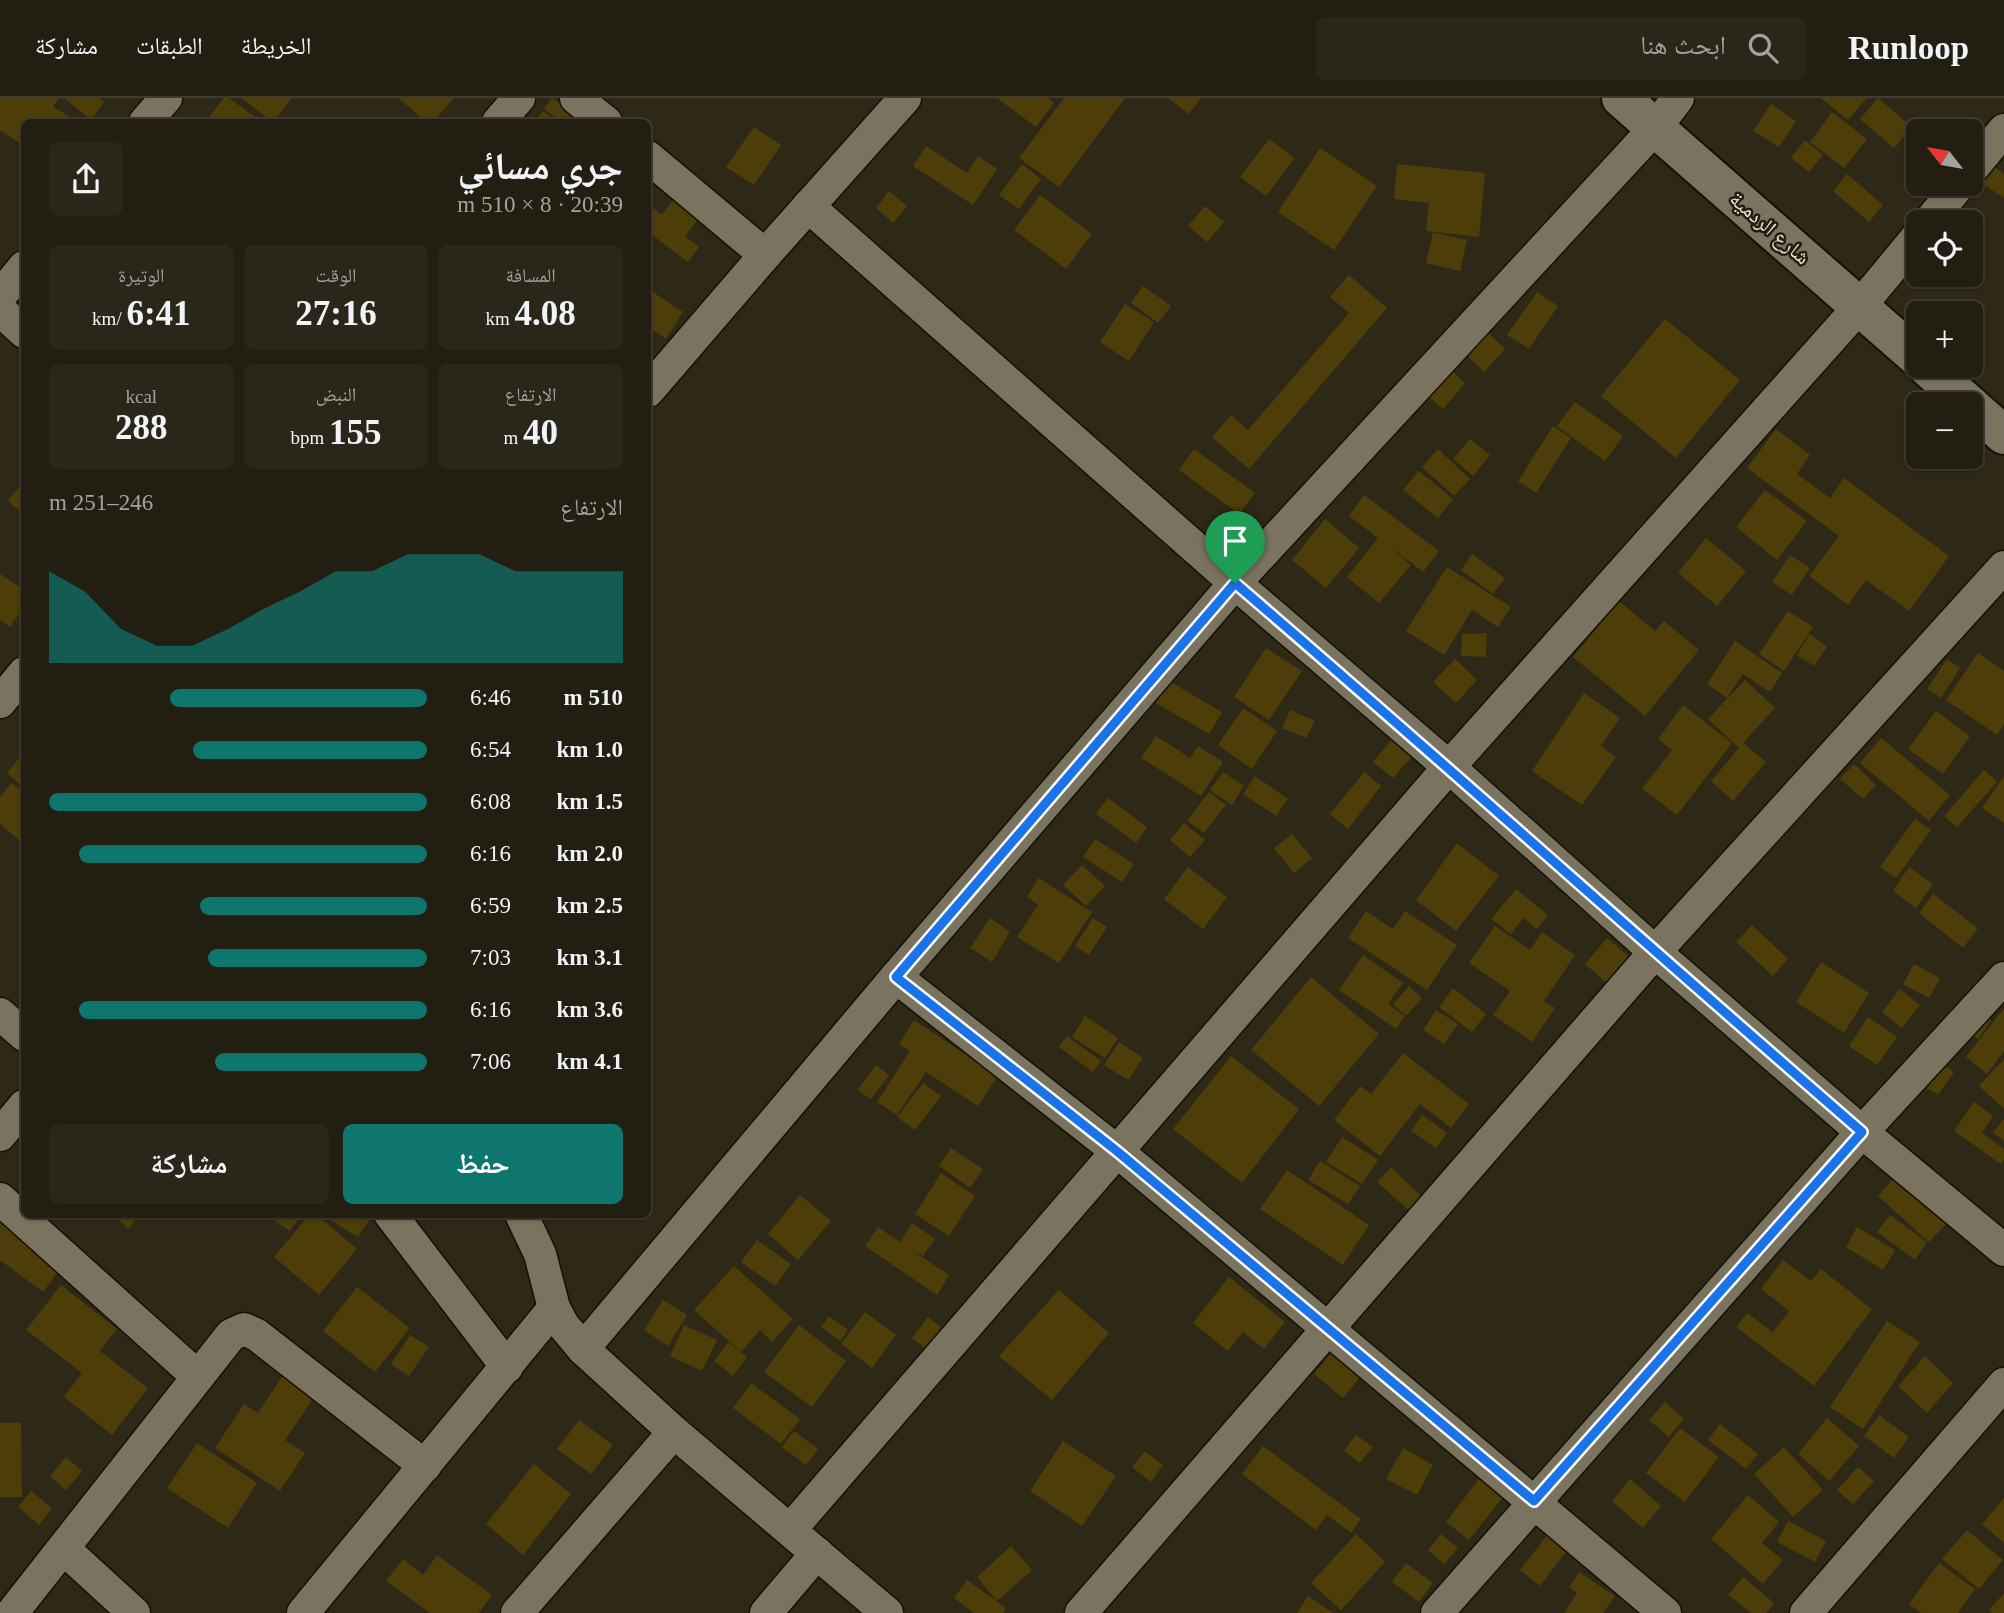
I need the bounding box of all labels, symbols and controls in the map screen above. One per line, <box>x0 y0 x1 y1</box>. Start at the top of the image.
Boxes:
search box <box>1316 17 1806 80</box>
icon: search <box>1744 29 1782 67</box>
text: Runloop <box>1848 30 1969 66</box>
text: ابحث هنا <box>1640 31 1726 60</box>
text: مشاركة <box>35 33 98 59</box>
text: الطبقات <box>136 33 203 59</box>
text: الخريطة <box>241 33 311 59</box>
north arrow <box>1906 119 1983 196</box>
map controls <box>1906 119 1983 469</box>
button: share <box>49 142 123 216</box>
text: جري مسائي <box>458 145 623 187</box>
street label: شارع الردمية <box>1724 187 1815 270</box>
text: 20:39 · 8 × 510 m <box>457 192 623 217</box>
button: locate <box>1906 210 1983 287</box>
text: الوتيرة <box>118 265 164 286</box>
text: الوقت <box>316 265 356 286</box>
text: المسافة <box>505 265 556 286</box>
text: 6:41 <box>126 294 191 333</box>
text: 27:16 <box>295 294 377 333</box>
text: 4.08 <box>515 294 576 333</box>
button: + <box>1906 301 1983 378</box>
text: /km <box>92 308 126 329</box>
text: km <box>486 308 515 329</box>
text: النبض <box>316 384 356 405</box>
text: الارتفاع <box>505 384 557 405</box>
text: kcal <box>126 386 157 407</box>
button: − <box>1906 392 1983 469</box>
text: 288 <box>115 408 168 447</box>
text: 155 <box>329 413 382 452</box>
text: 40 <box>523 413 558 452</box>
text: bpm <box>290 427 329 448</box>
text: m <box>503 427 523 448</box>
text: 246–251 m <box>49 490 153 515</box>
text: الارتفاع <box>560 495 623 520</box>
pin <box>1205 511 1265 583</box>
icon: arrive <box>1216 522 1254 560</box>
text: 6:46 <box>470 685 511 710</box>
text: 510 m <box>564 685 623 710</box>
text: 6:54 <box>470 737 511 762</box>
text: 1.0 km <box>557 737 623 762</box>
text: 6:08 <box>470 789 511 814</box>
text: 1.5 km <box>557 789 623 814</box>
text: 6:16 <box>470 841 511 866</box>
text: 2.0 km <box>557 841 623 866</box>
text: 6:59 <box>470 893 511 918</box>
text: 2.5 km <box>557 893 623 918</box>
text: 7:03 <box>470 945 511 970</box>
text: 3.1 km <box>557 945 623 970</box>
text: 6:16 <box>470 997 511 1022</box>
text: 3.6 km <box>557 997 623 1022</box>
text: 7:06 <box>470 1049 511 1074</box>
text: 4.1 km <box>557 1049 623 1074</box>
button: مشاركة <box>49 1124 329 1204</box>
button: حفظ <box>343 1124 623 1204</box>

